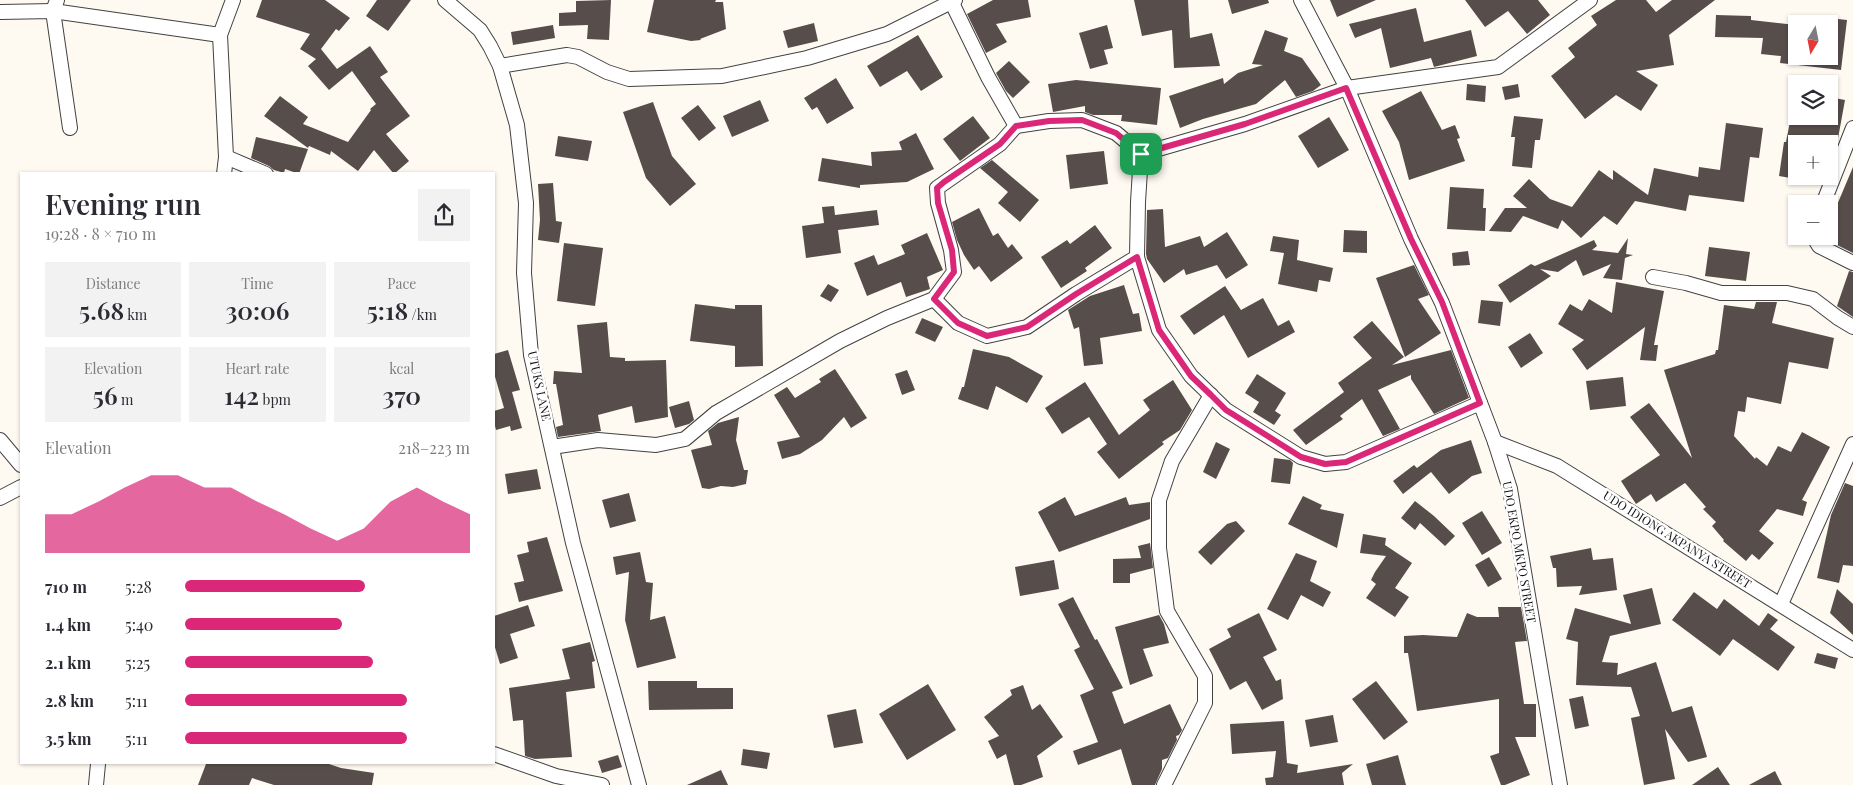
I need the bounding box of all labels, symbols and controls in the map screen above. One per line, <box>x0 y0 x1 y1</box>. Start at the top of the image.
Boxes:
north arrow <box>1788 15 1838 65</box>
map controls <box>1788 15 1838 245</box>
button: layers <box>1788 75 1838 125</box>
pin <box>1120 133 1162 175</box>
button: + <box>1788 135 1838 185</box>
icon: arrive <box>1127 140 1155 168</box>
text: Evening run <box>45 185 201 222</box>
button: share <box>418 189 470 241</box>
button: − <box>1788 195 1838 245</box>
text: 19:28 · 8 × 710 m <box>45 223 156 244</box>
text: Distance <box>86 274 140 293</box>
text: Time <box>241 274 274 293</box>
text: Pace <box>387 274 416 293</box>
text: 5.68 <box>79 293 124 326</box>
text: 30:06 <box>225 293 290 326</box>
text: 5:18 <box>367 293 408 326</box>
text: km <box>124 305 147 324</box>
text: /km <box>408 305 437 324</box>
street label: UTUKS LANE <box>525 349 555 422</box>
text: Elevation <box>84 359 142 378</box>
text: Heart rate <box>225 359 290 378</box>
text: kcal <box>389 359 414 378</box>
text: 56 <box>93 378 118 411</box>
text: 142 <box>224 378 259 411</box>
text: 370 <box>383 378 421 411</box>
text: m <box>118 390 134 409</box>
text: bpm <box>259 390 291 409</box>
text: Elevation <box>45 437 112 458</box>
text: 218–223 m <box>398 437 470 458</box>
street label: UDO EKPO MKPO STREET <box>1500 480 1540 625</box>
street label: UDO IDIONG AKPANYA STREET <box>1600 487 1755 592</box>
text: 710 m <box>45 576 87 597</box>
text: 5:28 <box>125 576 152 597</box>
text: 1.4 km <box>45 614 91 635</box>
text: 5:40 <box>125 614 153 635</box>
text: 2.1 km <box>45 652 91 673</box>
text: 5:25 <box>125 652 150 673</box>
text: 2.8 km <box>45 690 94 711</box>
text: 5:11 <box>125 690 148 711</box>
text: 3.5 km <box>45 728 91 749</box>
text: 5:11 <box>125 728 148 749</box>

